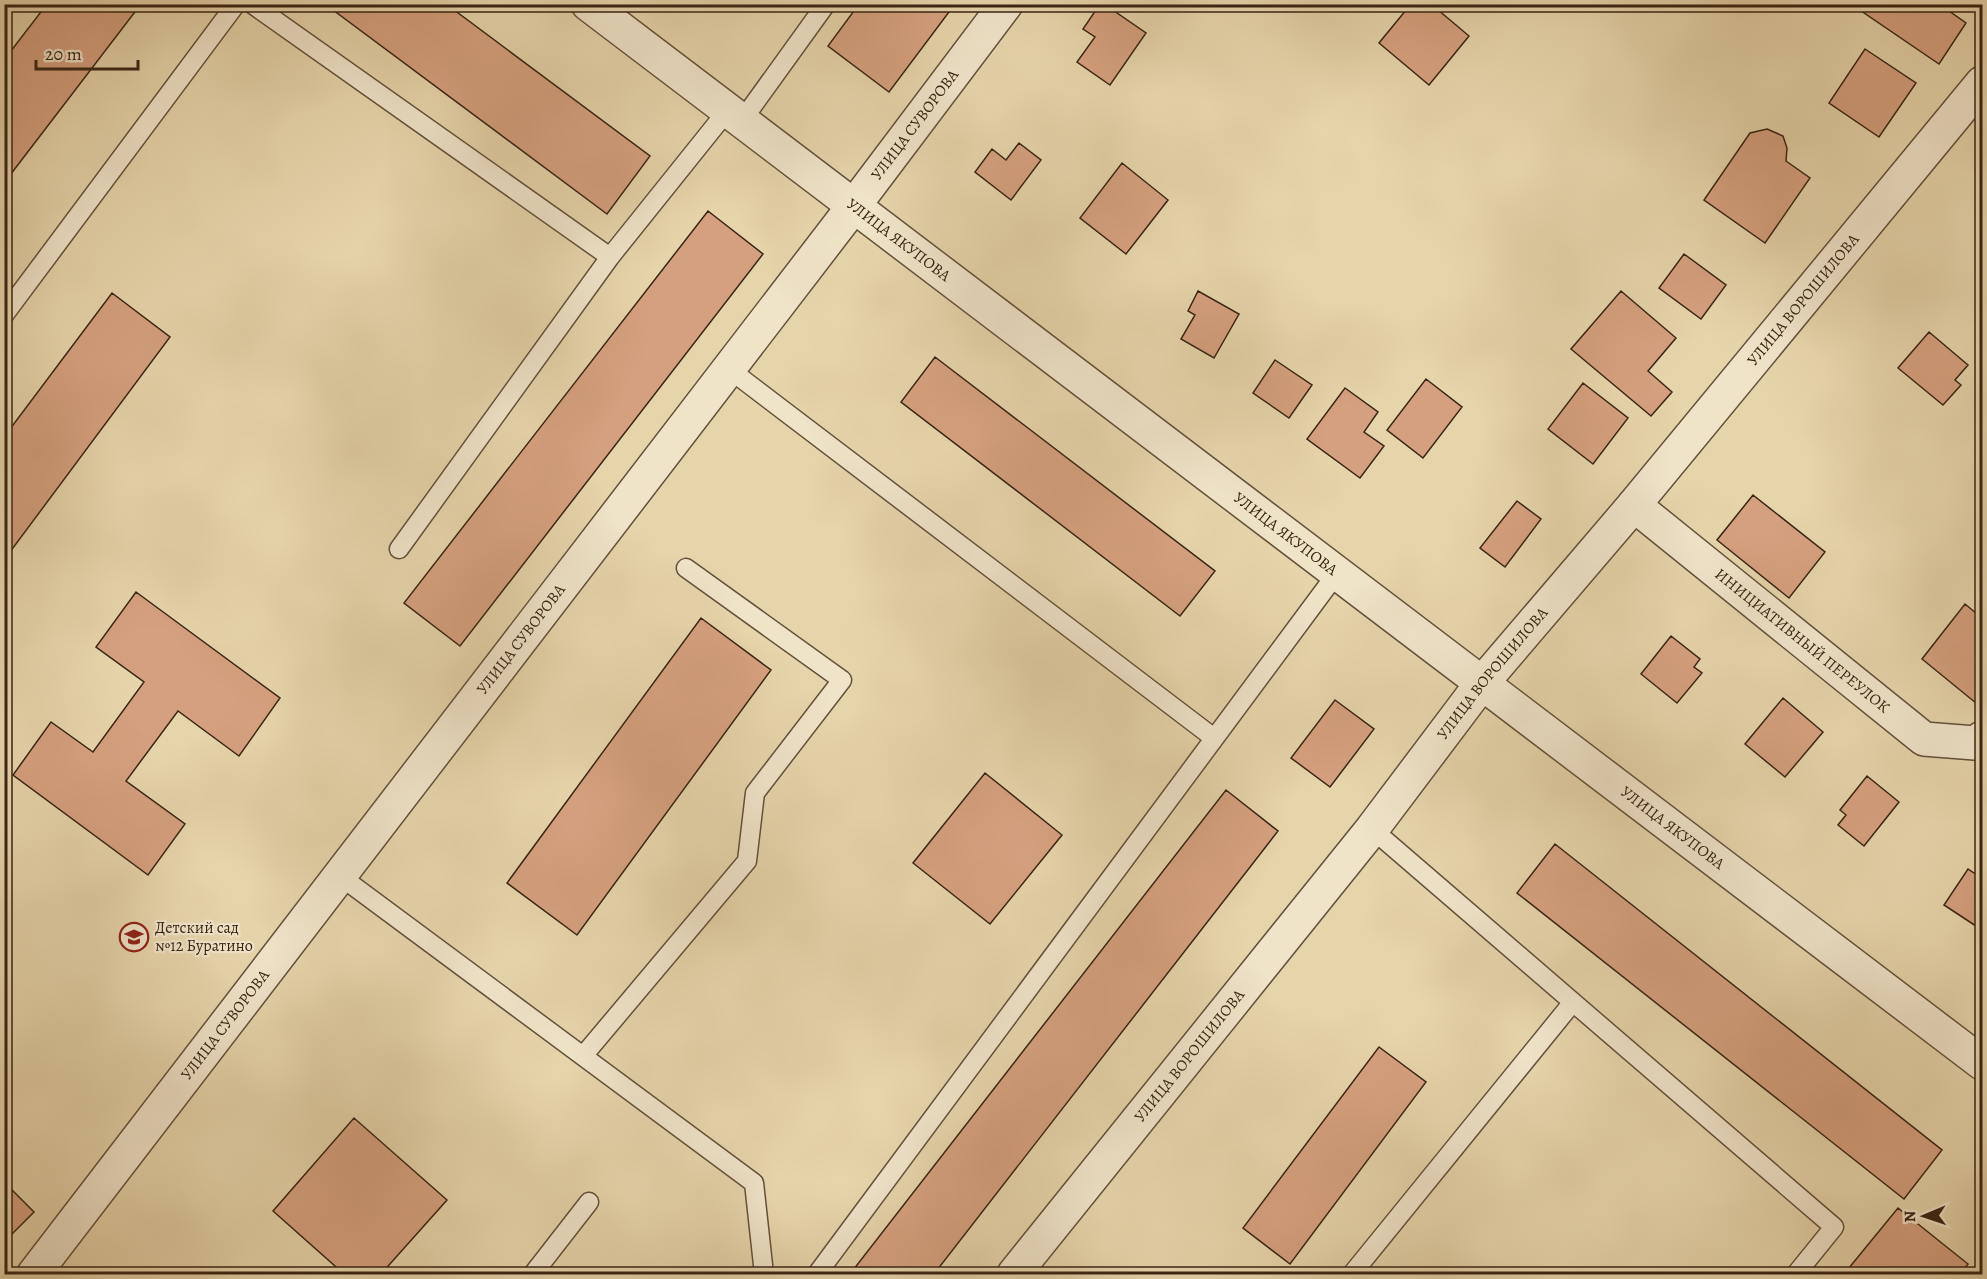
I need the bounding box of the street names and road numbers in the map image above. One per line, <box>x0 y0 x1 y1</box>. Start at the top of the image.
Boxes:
street label: УЛИЦА СУВОРОВА <box>866 64 964 185</box>
street label: УЛИЦА ЯКУПОВА <box>842 193 956 287</box>
street label: УЛИЦА ВОРОШИЛОВА <box>1742 229 1865 370</box>
street label: УЛИЦА ЯКУПОВА <box>1229 487 1343 581</box>
street label: ИНИЦИАТИВНЫЙ ПЕРЕУЛОК <box>1710 563 1895 718</box>
street label: УЛИЦА СУВОРОВА <box>472 579 571 699</box>
street label: УЛИЦА ВОРОШИЛОВА <box>1432 602 1554 744</box>
street label: УЛИЦА ЯКУПОВА <box>1616 781 1730 875</box>
street label: УЛИЦА СУВОРОВА <box>176 965 275 1085</box>
street label: УЛИЦА ВОРОШИЛОВА <box>1129 984 1250 1127</box>

